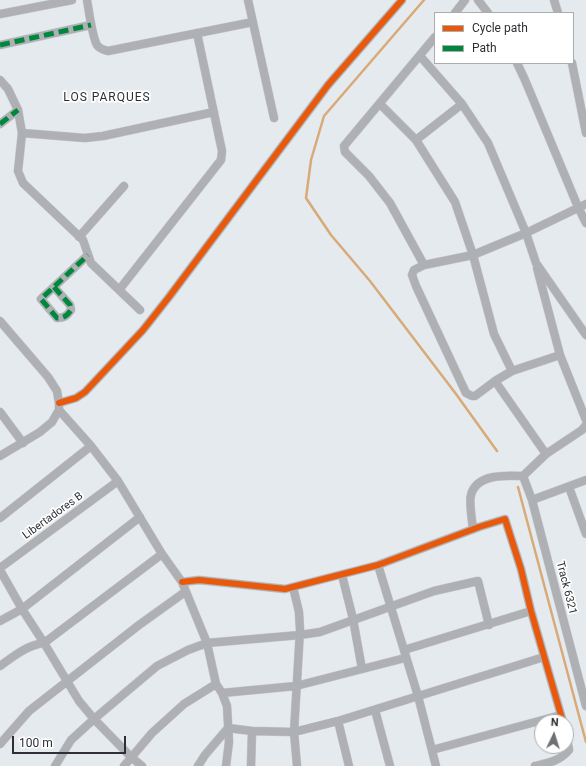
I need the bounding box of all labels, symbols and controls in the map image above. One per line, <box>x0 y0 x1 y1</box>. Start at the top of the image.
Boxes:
legend <box>434 12 574 64</box>
text: Cycle path <box>472 21 528 35</box>
text: Path <box>472 41 497 55</box>
district label: LOS PARQUES <box>63 91 151 105</box>
street label: Libertadores B <box>20 490 86 542</box>
street label: Track 6321 <box>553 560 579 616</box>
north arrow <box>534 714 574 754</box>
text: N <box>550 716 559 729</box>
scale bar <box>14 728 128 754</box>
text: 100 m <box>19 736 53 750</box>

